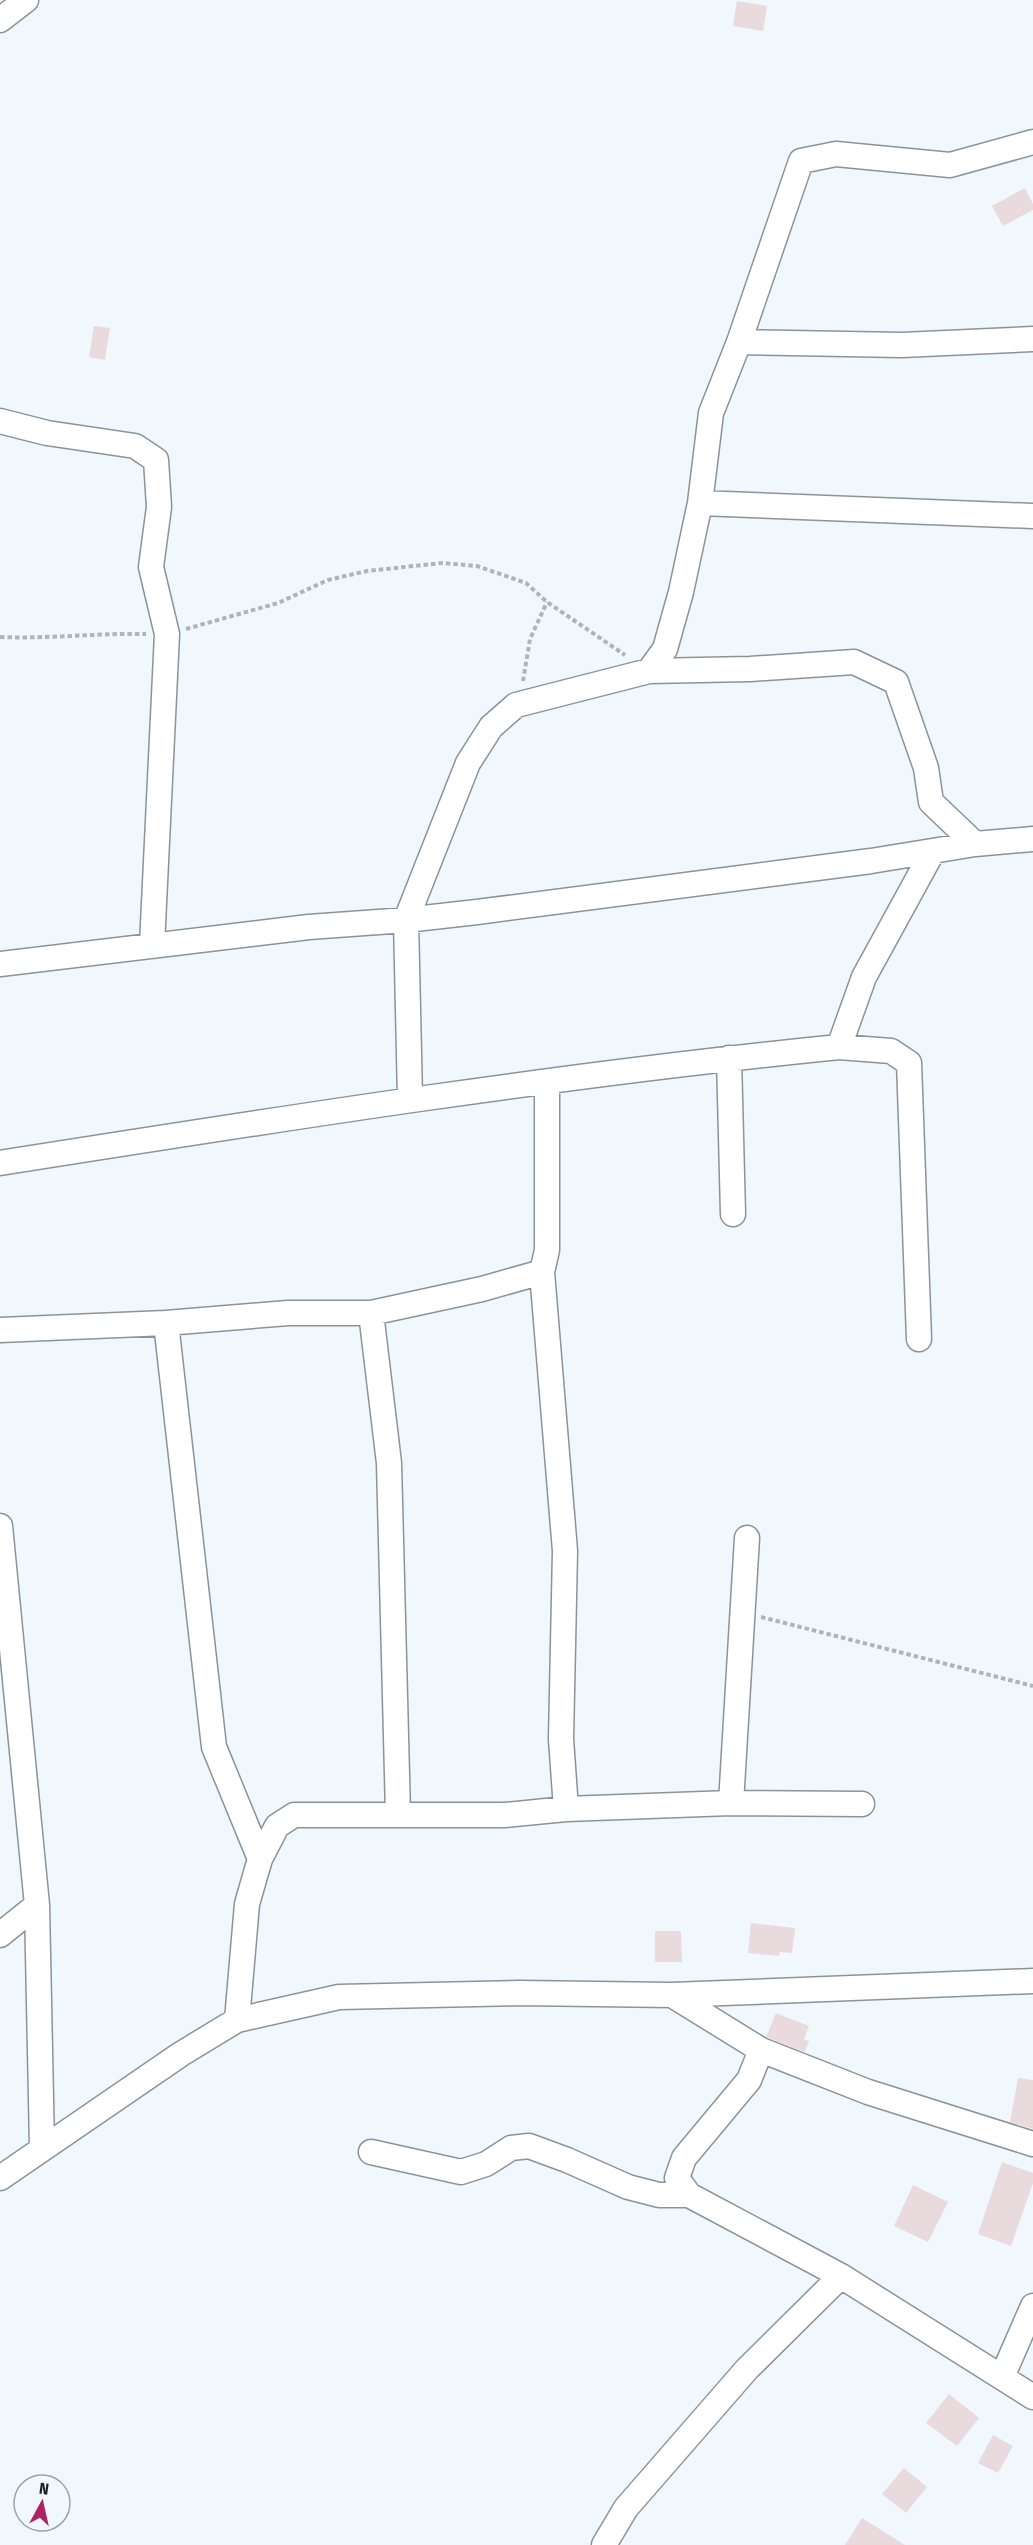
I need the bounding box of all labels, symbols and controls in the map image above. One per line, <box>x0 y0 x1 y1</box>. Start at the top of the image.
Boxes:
north arrow <box>12 2473 72 2533</box>
text: N <box>38 2479 50 2499</box>

